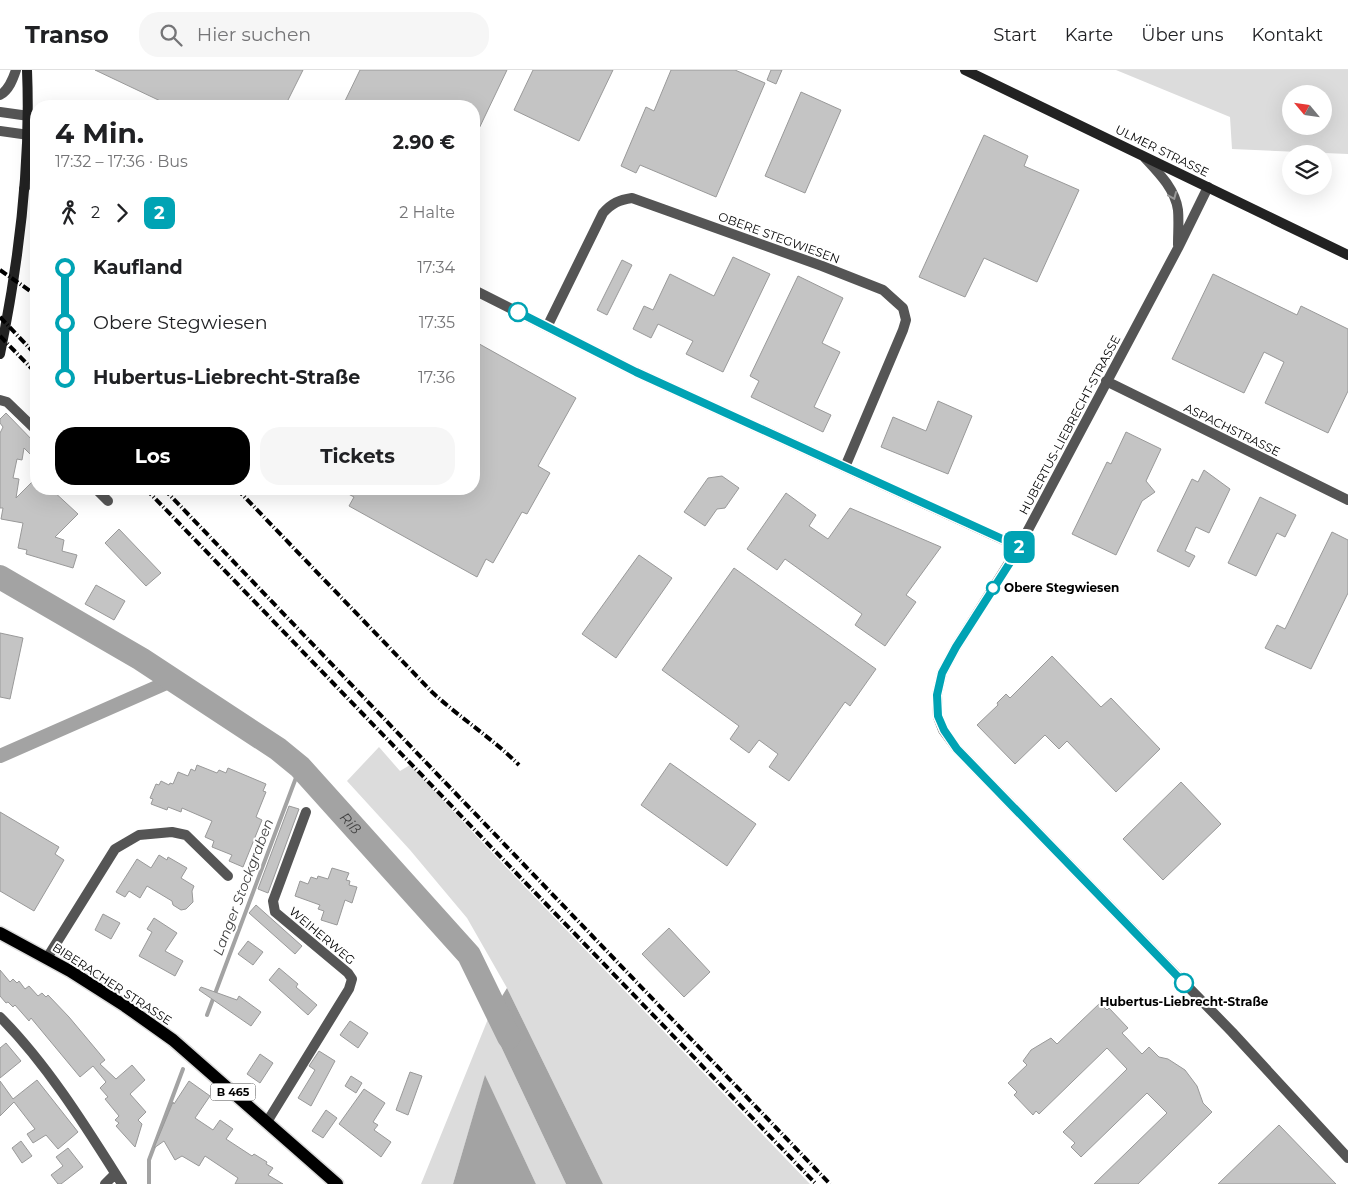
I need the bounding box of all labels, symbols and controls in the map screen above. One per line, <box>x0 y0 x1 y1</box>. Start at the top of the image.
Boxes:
search box <box>139 12 489 57</box>
text: Transo <box>25 20 109 49</box>
icon: search <box>157 21 185 49</box>
text: Hier suchen <box>197 23 311 46</box>
text: Start <box>993 24 1037 46</box>
text: Karte <box>1065 24 1113 46</box>
text: Über uns <box>1141 24 1224 46</box>
text: Kontakt <box>1252 24 1323 46</box>
north arrow <box>1282 85 1332 135</box>
map controls <box>1282 85 1332 195</box>
text: 4 Min. <box>55 116 144 150</box>
street label: ULMER STRASSE <box>1113 121 1211 180</box>
text: 2.90 € <box>393 131 455 154</box>
button: layers <box>1282 145 1332 195</box>
text: 17:32 – 17:36 · Bus <box>55 152 188 171</box>
one-way arrow <box>1167 191 1177 200</box>
icon: walk <box>55 199 83 227</box>
icon: forward <box>108 199 136 227</box>
text: 2 <box>154 202 165 224</box>
text: 2 <box>91 203 100 222</box>
text: 2 Halte <box>399 203 455 222</box>
street label: OBERE STEGWIESEN <box>716 209 842 267</box>
text: Kaufland <box>93 256 183 279</box>
text: 17:34 <box>417 258 455 277</box>
unlabelled marker <box>508 302 528 322</box>
text: Obere Stegwiesen <box>93 311 268 334</box>
text: 17:35 <box>419 313 455 332</box>
street label: HUBERTUS-LIEBRECHT-STRASSE <box>1016 332 1123 517</box>
text: Hubertus-Liebrecht-Straße <box>93 366 360 389</box>
text: 17:36 <box>418 368 455 387</box>
street label: ASPACHSTRASSE <box>1182 400 1283 459</box>
button: Los <box>55 427 250 485</box>
button: Tickets <box>260 427 455 485</box>
line badge: 2 <box>1003 531 1035 563</box>
text: 2 <box>1014 536 1024 558</box>
place label: Obere Stegwiesen <box>1004 580 1119 595</box>
marker: Obere Stegwiesen <box>986 581 1000 595</box>
water label: Riß <box>336 809 365 838</box>
water label: Langer Stockgraben <box>209 816 277 958</box>
street label: WEIHERWEG <box>286 904 358 968</box>
street label: BIBERACHER STRASSE <box>50 939 175 1028</box>
marker: Hubertus-Liebrecht-Straße <box>1174 973 1194 993</box>
place label: Hubertus-Liebrecht-Straße <box>1100 994 1269 1009</box>
road number: B 465 <box>210 1084 256 1100</box>

